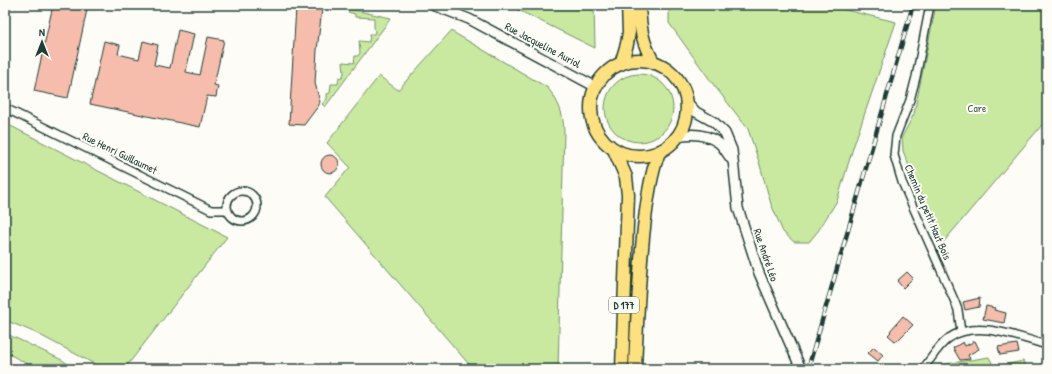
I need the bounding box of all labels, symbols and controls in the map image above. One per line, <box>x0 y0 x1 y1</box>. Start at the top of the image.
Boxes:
street label: Rue Jacqueline Auriol <box>503 19 583 71</box>
north arrow <box>22 22 62 62</box>
text: N <box>39 25 45 39</box>
park label: Care <box>968 101 987 115</box>
street label: Rue Henri Guillaumet <box>80 129 160 177</box>
street label: Chemin du petit Haut Bois <box>902 162 954 262</box>
street label: Rue André Léo <box>750 227 782 284</box>
road number: D 177 <box>609 297 639 313</box>

